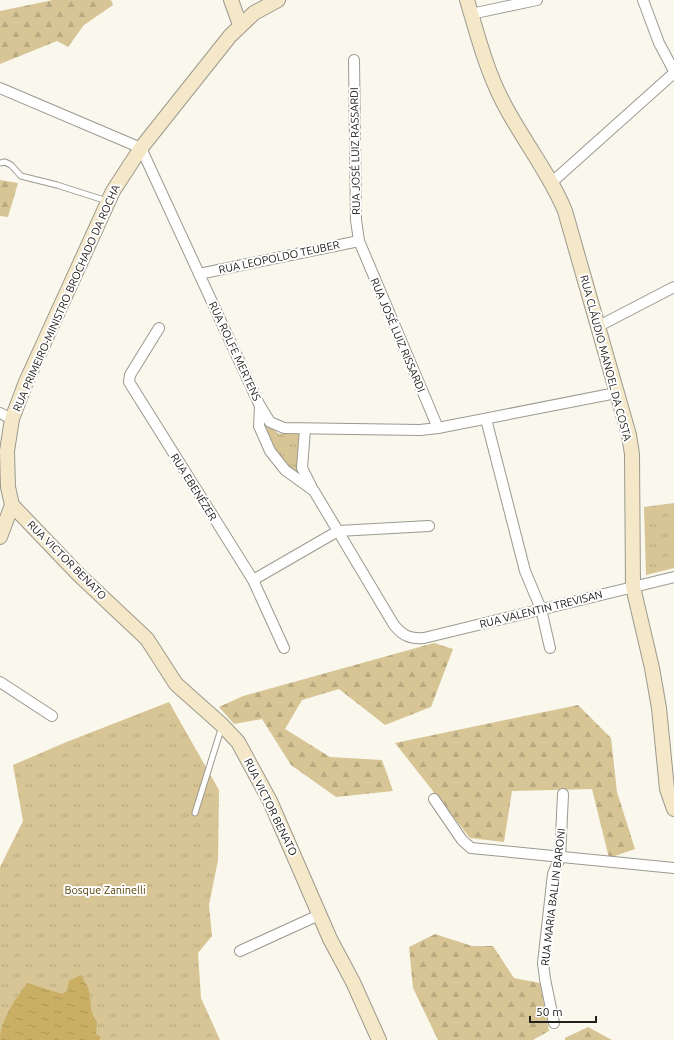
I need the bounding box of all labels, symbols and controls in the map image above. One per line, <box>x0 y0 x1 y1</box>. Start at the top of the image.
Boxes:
street label: RUA JOSÉ LUIZ RASSARDI <box>347 87 362 215</box>
street label: RUA PRIMEIRO-MINISTRO BROCHADO DA ROCHA <box>10 182 122 413</box>
street label: RUA LEOPOLDO TEUBER <box>217 238 341 276</box>
street label: RUA CLÁUDIO MANOEL DA COSTA <box>578 273 635 443</box>
street label: RUA JOSÉ LUIZ RISSARDI <box>368 276 428 394</box>
street label: RUA ROLFE MERTENS <box>207 300 263 403</box>
street label: RUA EBENÉZER <box>169 451 220 523</box>
street label: RUA VICTOR BENATO <box>25 518 109 602</box>
street label: RUA VALENTIN TREVISAN <box>478 588 604 630</box>
street label: RUA VICTOR BENATO <box>242 756 300 858</box>
street label: RUA MARIA BALLIN BARONI <box>539 827 567 967</box>
park label: Bosque Zaninelli <box>64 884 146 896</box>
scale bar <box>530 998 596 1024</box>
text: 50 m <box>536 1005 563 1018</box>

